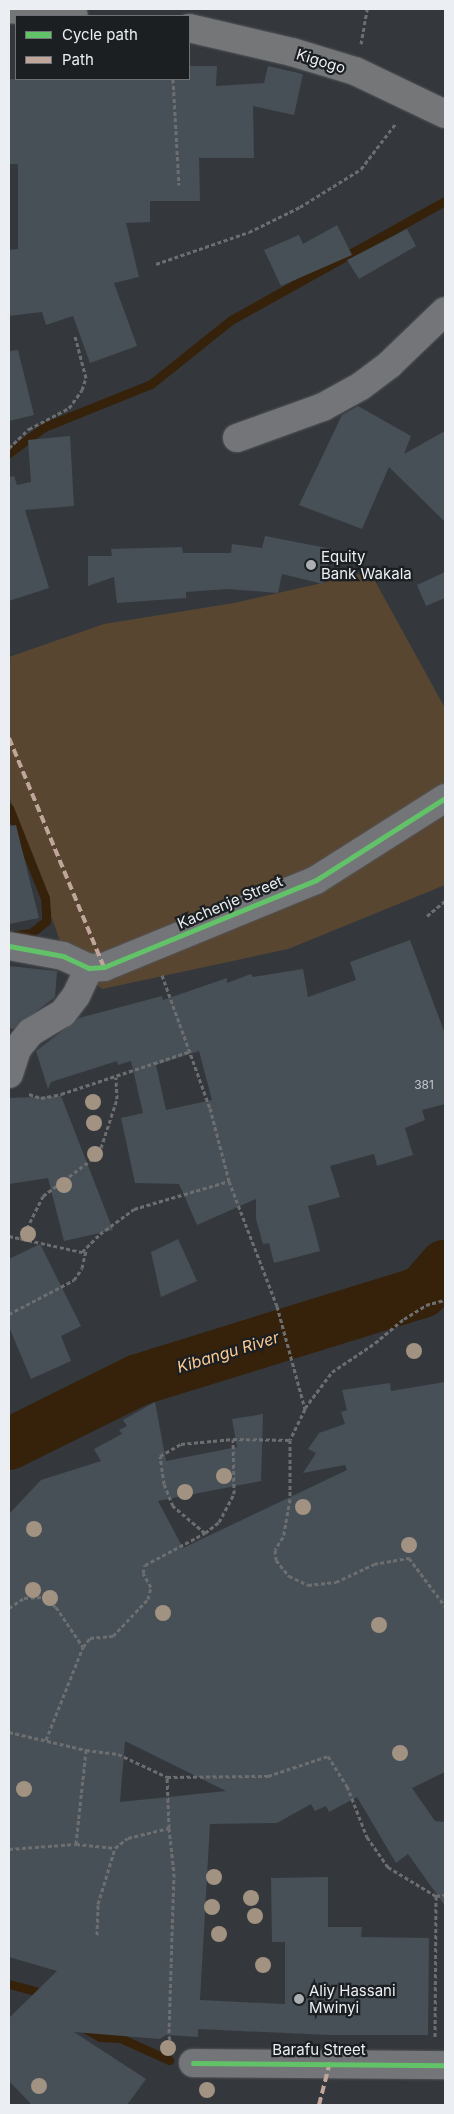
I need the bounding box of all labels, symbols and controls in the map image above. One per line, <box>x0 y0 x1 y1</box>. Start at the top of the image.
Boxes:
legend <box>15 15 190 80</box>
text: Cycle path <box>62 25 138 44</box>
street label: Kigogo <box>294 45 348 77</box>
text: Path <box>62 50 94 69</box>
place label: Equity Bank Wakala <box>321 547 412 582</box>
marker: Equity Bank Wakala <box>305 559 317 571</box>
street label: Kachenje Street <box>175 872 285 932</box>
house number: 381 <box>414 1078 434 1092</box>
water label: Kibangu River <box>175 1327 281 1377</box>
place label: Aliy Hassani Mwinyi <box>309 1981 396 2016</box>
marker: Aliy Hassani Mwinyi <box>293 1993 305 2005</box>
street label: Barafu Street <box>272 2041 366 2059</box>

